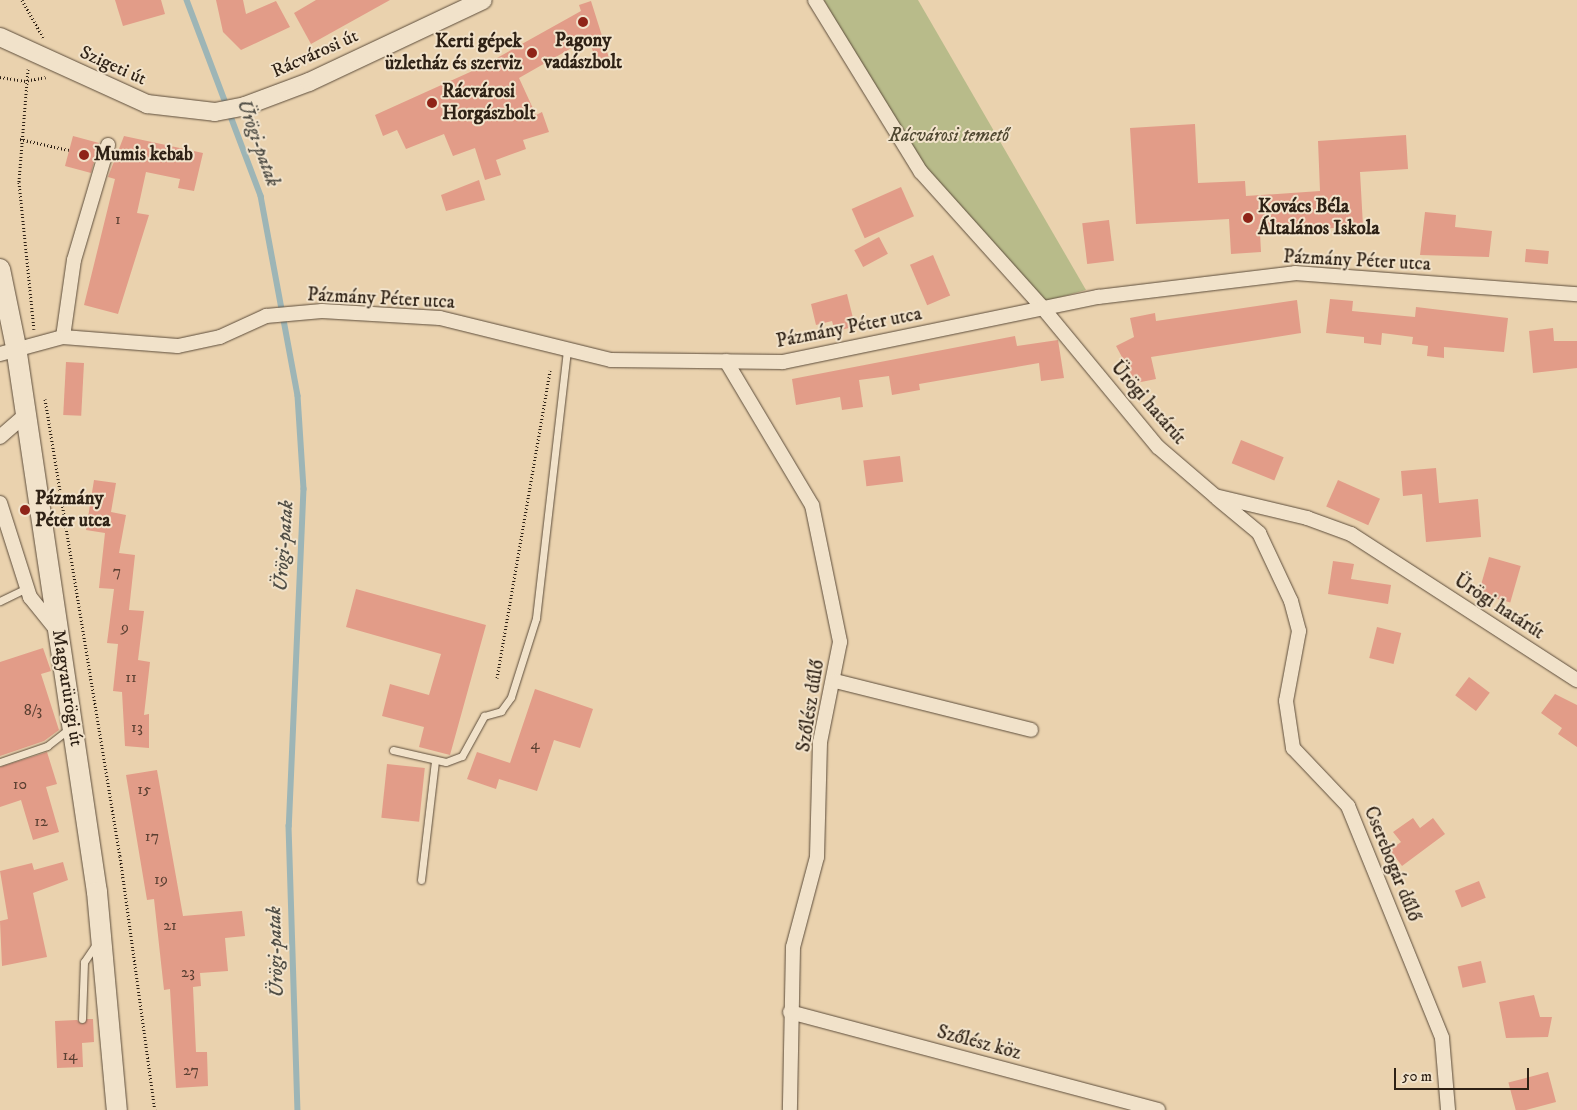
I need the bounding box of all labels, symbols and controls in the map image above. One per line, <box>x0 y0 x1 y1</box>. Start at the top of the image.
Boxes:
marker: Pagony vadászbolt <box>577 16 589 28</box>
street label: Rácvárosi út <box>268 25 362 83</box>
place label: Pagony vadászbolt <box>544 30 622 74</box>
place label: Kerti gépek üzletház és szerviz <box>385 31 522 75</box>
street label: Szigeti út <box>76 41 150 91</box>
marker: Kerti gépek üzletház és szerviz <box>526 47 538 59</box>
place label: Rácvárosi Horgászbolt <box>442 81 536 125</box>
water label: Ürögi-patak <box>231 96 285 190</box>
marker: Rácvárosi Horgászbolt <box>426 97 438 109</box>
park label: Rácvárosi temető <box>889 125 1009 147</box>
place label: Mumis kebab <box>94 144 193 166</box>
marker: Mumis kebab <box>78 149 90 161</box>
place label: Kovács Béla Általános Iskola <box>1258 196 1380 240</box>
house number: 1 <box>115 209 121 229</box>
marker: Kovács Béla Általános Iskola <box>1242 212 1254 224</box>
street label: Pázmány Péter utca <box>1283 246 1431 276</box>
street label: Pázmány Péter utca <box>307 284 455 314</box>
street label: Pázmány Péter utca <box>774 303 924 353</box>
street label: Ürögi határút <box>1106 357 1190 449</box>
place label: Pázmány Péter utca <box>35 488 110 532</box>
water label: Ürögi-patak <box>269 500 299 592</box>
marker: Pázmány Péter utca <box>19 504 31 516</box>
house number: 7 <box>113 561 121 581</box>
street label: Ürögi határút <box>1450 569 1548 645</box>
house number: 9 <box>121 617 129 637</box>
street label: Magyarürögi út <box>47 628 87 748</box>
street label: Szőlész dűlő <box>792 658 830 754</box>
house number: 11 <box>125 667 137 687</box>
house number: 8/3 <box>24 700 42 720</box>
house number: 13 <box>131 717 143 737</box>
house number: 4 <box>530 734 540 754</box>
house number: 10 <box>13 774 27 794</box>
house number: 15 <box>137 779 151 799</box>
street label: Cserebogár dűlő <box>1359 803 1425 925</box>
house number: 12 <box>34 811 48 831</box>
house number: 17 <box>145 826 159 846</box>
house number: 19 <box>154 869 168 889</box>
water label: Ürögi-patak <box>262 906 290 998</box>
house number: 21 <box>163 915 177 935</box>
house number: 23 <box>181 962 195 982</box>
street label: Szőlész köz <box>934 1021 1024 1065</box>
house number: 14 <box>62 1045 78 1065</box>
scale bar <box>1397 1058 1532 1090</box>
house number: 27 <box>183 1060 199 1080</box>
text: 50 m <box>1402 1067 1432 1086</box>

